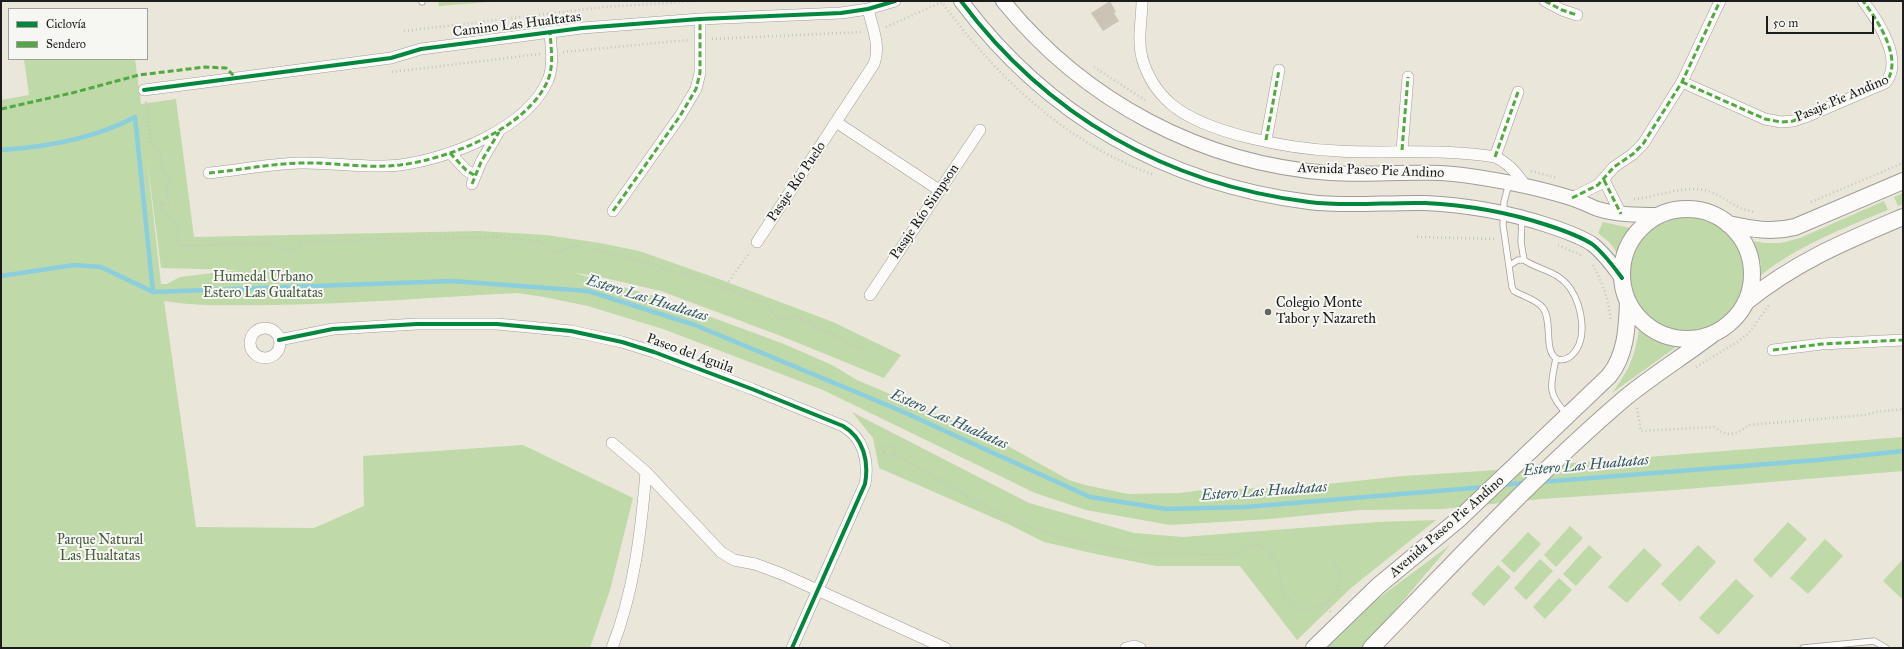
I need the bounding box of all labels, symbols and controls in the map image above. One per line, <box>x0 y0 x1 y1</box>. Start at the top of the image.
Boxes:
legend <box>8 8 148 60</box>
scale bar <box>1768 8 1876 34</box>
street label: Camino Las Hualtatas <box>452 9 582 41</box>
text: 50 m <box>1773 16 1798 30</box>
text: Ciclovía <box>46 17 86 31</box>
text: Sendero <box>46 37 86 51</box>
street label: Pasaje Pie Andino <box>1793 72 1891 126</box>
street label: Pasaje Río Puelo <box>764 139 830 225</box>
street label: Avenida Paseo Pie Andino <box>1297 160 1445 182</box>
street label: Pasaje Río Simpson <box>887 161 963 263</box>
park label: Humedal Urbano Estero Las Gualtatas <box>203 270 323 302</box>
water label: Estero Las Hualtatas <box>584 272 710 326</box>
place label: Colegio Monte Tabor y Nazareth <box>1276 296 1376 328</box>
marker: Colegio Monte Tabor y Nazareth <box>1263 307 1273 317</box>
street label: Paseo del Águila <box>644 330 736 378</box>
water label: Estero Las Hualtatas <box>888 386 1010 454</box>
water label: Estero Las Hualtatas <box>1522 452 1650 480</box>
street label: Avenida Paseo Pie Andino <box>1386 473 1508 581</box>
water label: Estero Las Hualtatas <box>1200 479 1328 505</box>
park label: Parque Natural Las Hualtatas <box>57 533 143 566</box>

